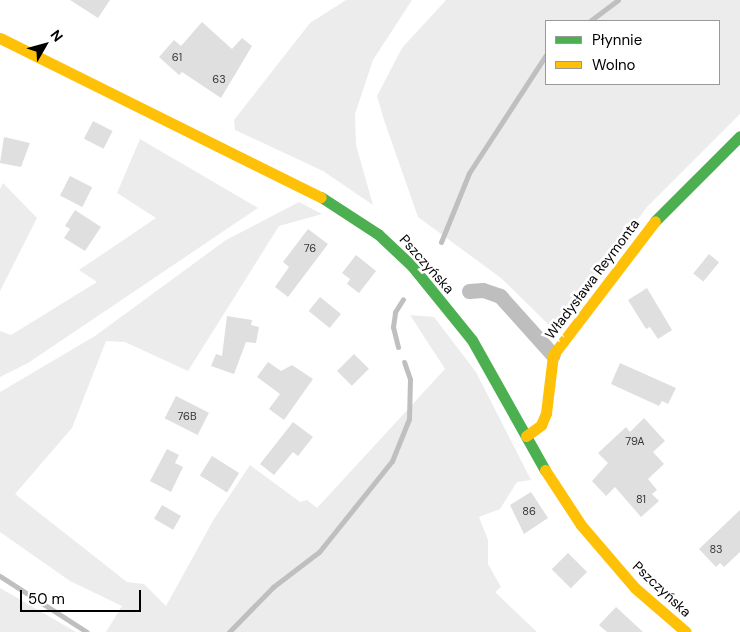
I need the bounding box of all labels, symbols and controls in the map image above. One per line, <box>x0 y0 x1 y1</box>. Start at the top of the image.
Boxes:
north arrow <box>20 20 70 70</box>
legend <box>545 20 720 85</box>
text: N <box>47 26 67 45</box>
text: Płynnie <box>592 30 642 50</box>
house number: 61 <box>172 50 182 64</box>
text: Wolno <box>592 55 636 75</box>
house number: 63 <box>212 72 226 86</box>
street label: Władysława Reymonta <box>541 216 643 342</box>
street label: Pszczyńska <box>396 231 458 297</box>
house number: 76 <box>304 241 316 255</box>
house number: 76B <box>177 409 197 423</box>
house number: 79A <box>625 434 645 448</box>
house number: 81 <box>636 492 646 506</box>
house number: 86 <box>522 504 536 518</box>
house number: 83 <box>709 542 723 556</box>
street label: Pszczyńska <box>629 558 695 620</box>
scale bar <box>22 580 144 612</box>
text: 50 m <box>28 589 65 609</box>

